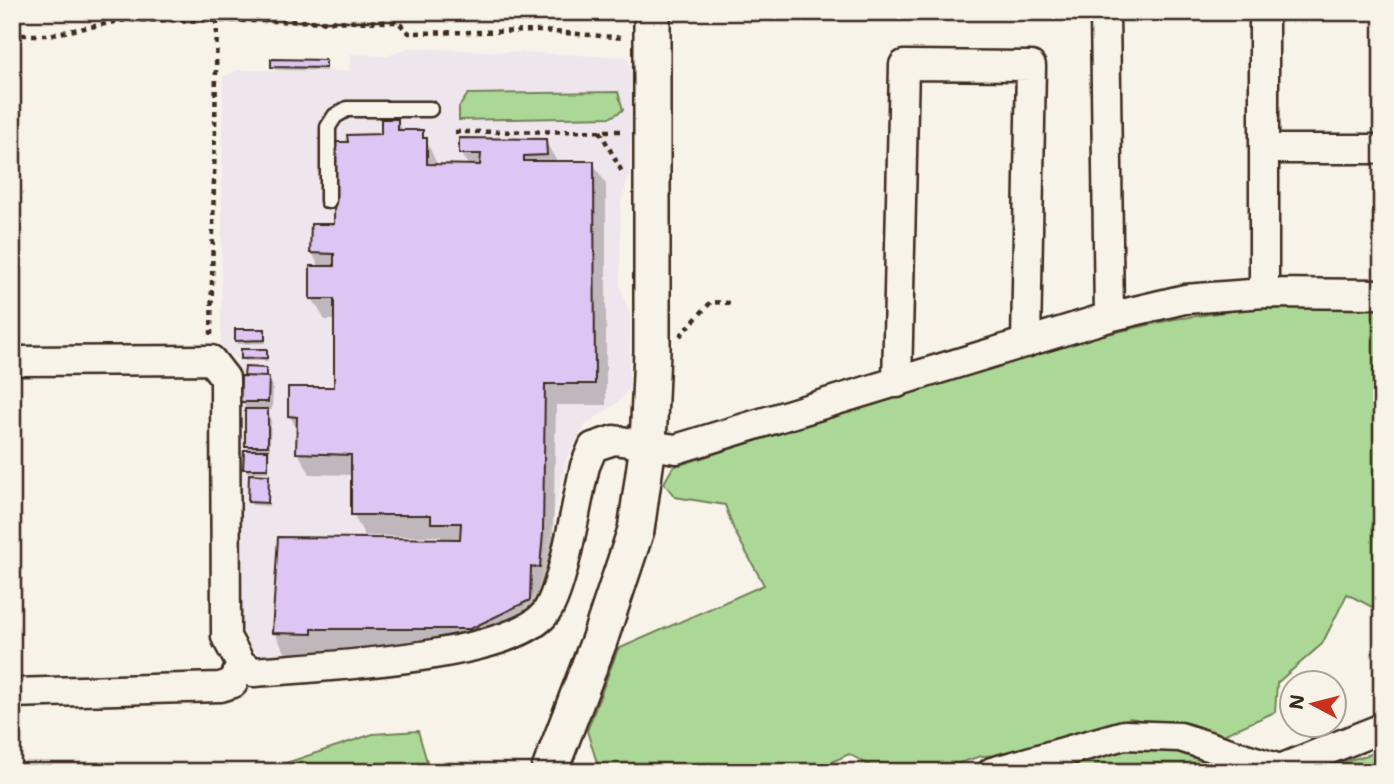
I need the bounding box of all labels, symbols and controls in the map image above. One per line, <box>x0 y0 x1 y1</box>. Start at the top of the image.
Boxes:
north arrow <box>1278 668 1348 738</box>
text: N <box>1283 693 1310 711</box>

